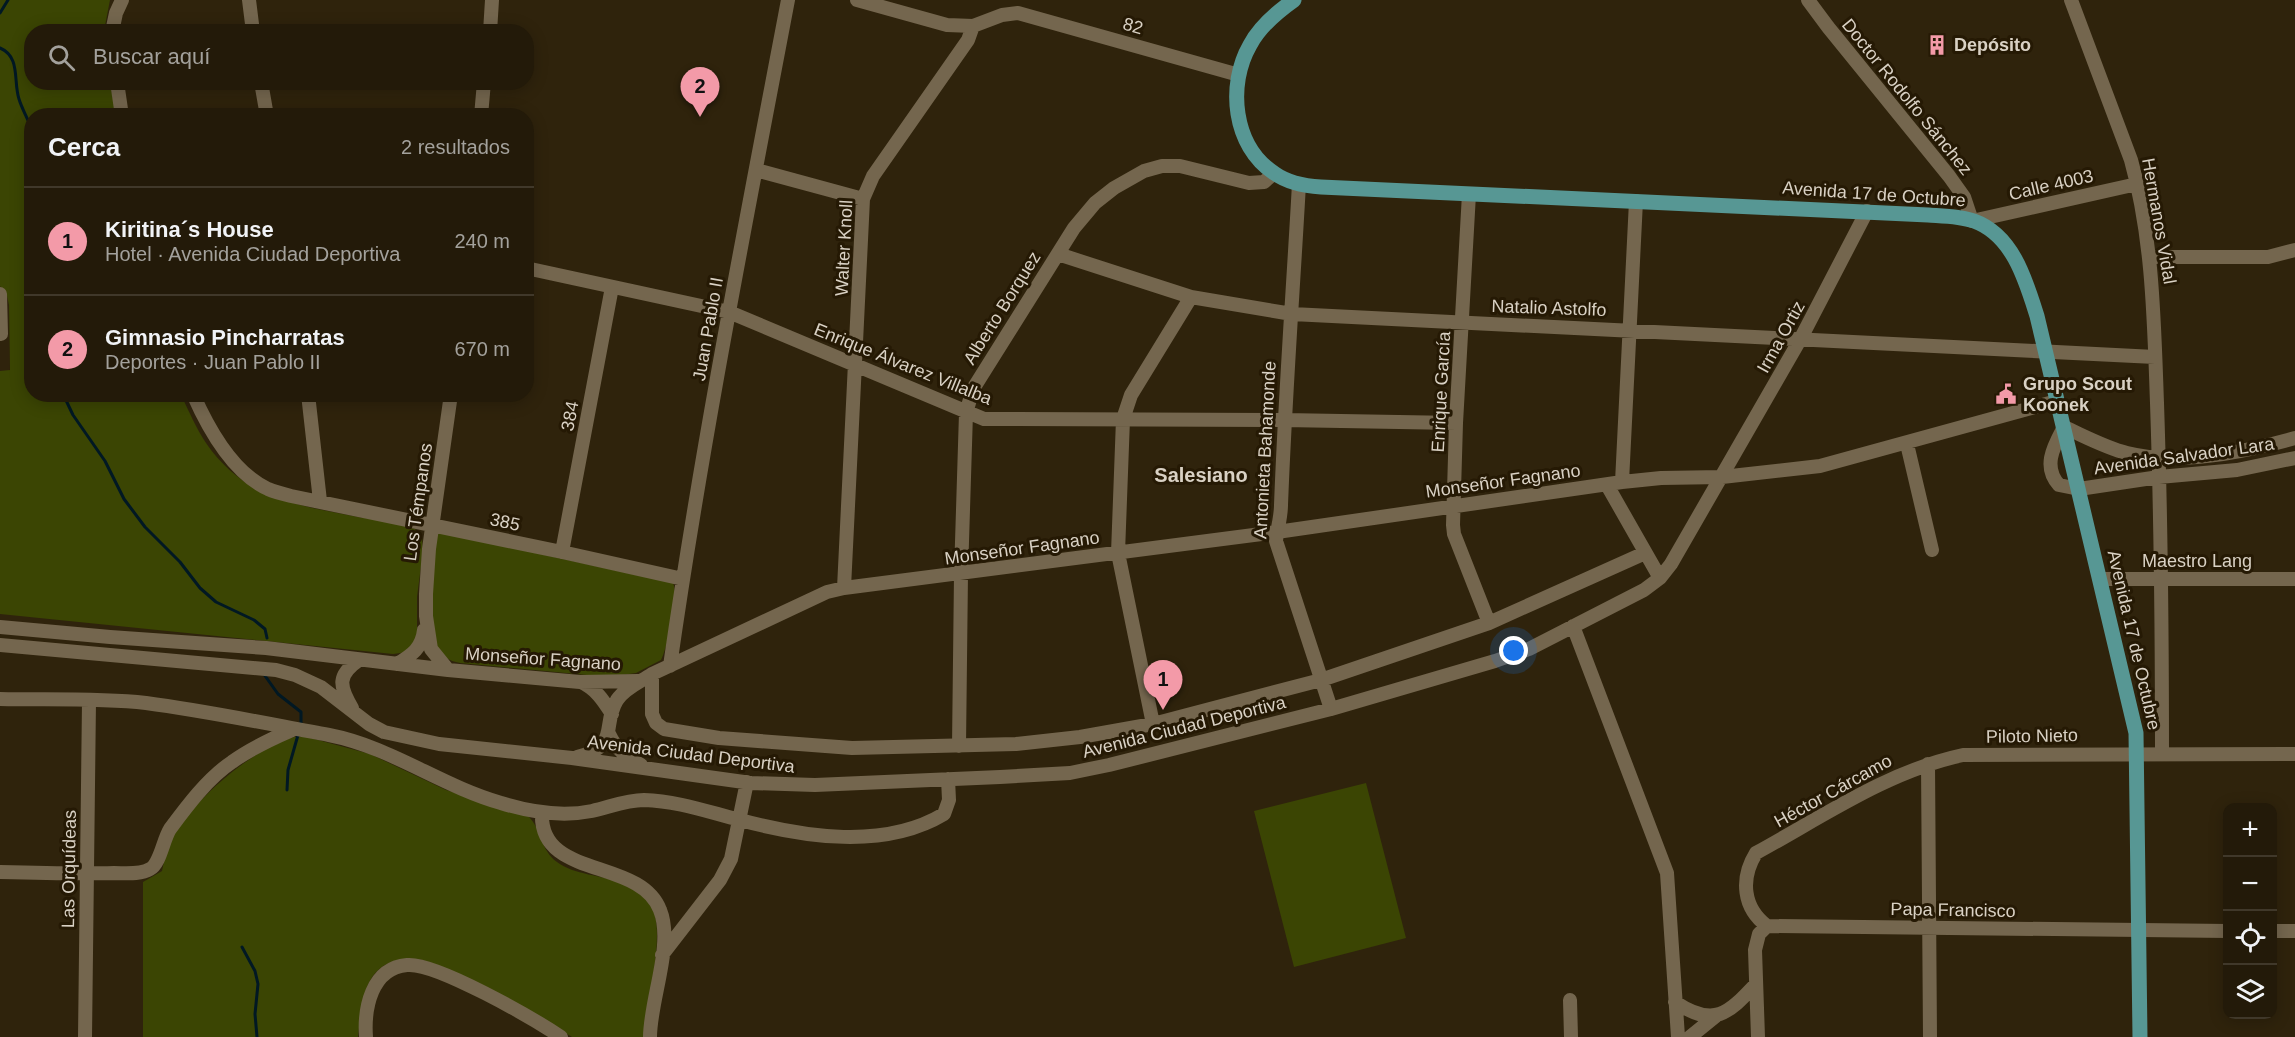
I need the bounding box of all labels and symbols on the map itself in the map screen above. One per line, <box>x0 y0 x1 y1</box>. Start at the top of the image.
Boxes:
street label: 82 <box>1121 14 1145 38</box>
street label: Doctor Rodolfo Sánchez <box>1838 15 1976 179</box>
building icon: Depósito <box>1925 33 1949 57</box>
place label: Depósito <box>1954 35 2031 55</box>
pin: 2 <box>680 68 720 117</box>
street label: Hermanos Vidal <box>2138 156 2180 286</box>
street label: Calle 4003 <box>2007 166 2095 204</box>
street label: Avenida 17 de Octubre <box>1782 178 1966 210</box>
street label: Walter Knoll <box>831 199 857 297</box>
street label: Alberto Borquez <box>959 248 1045 368</box>
street label: Juan Pablo II <box>689 276 727 382</box>
street label: Natalio Astolfo <box>1491 296 1607 320</box>
street label: Irma Ortiz <box>1753 298 1809 376</box>
street label: Enrique Álvarez Villalba <box>811 319 996 409</box>
street label: Enrique García <box>1428 330 1454 453</box>
street label: Antonieta Bahamonde <box>1250 361 1280 539</box>
place label: Grupo Scout Koonek <box>2023 374 2132 415</box>
public building icon: Grupo Scout Koonek <box>1994 382 2018 406</box>
street label: 384 <box>557 399 583 433</box>
street label: Avenida Salvador Lara <box>2093 433 2276 479</box>
street label: Los Témpanos <box>400 442 436 562</box>
street label: Monseñor Fagnano <box>1424 460 1582 502</box>
district label: Salesiano <box>1154 464 1248 486</box>
street label: 385 <box>488 509 522 535</box>
street label: Monseñor Fagnano <box>943 527 1101 569</box>
street label: Avenida 17 de Octubre <box>2104 548 2164 732</box>
street label: Maestro Lang <box>2142 551 2252 571</box>
your location <box>1499 636 1528 665</box>
street label: Monseñor Fagnano <box>464 644 622 674</box>
pin: 1 <box>1144 660 1182 710</box>
street label: Avenida Ciudad Deportiva <box>1080 692 1289 762</box>
street label: Piloto Nieto <box>1986 725 2078 747</box>
street label: Avenida Ciudad Deportiva <box>586 731 797 777</box>
street label: Héctor Cárcamo <box>1771 750 1895 832</box>
street label: Las Orquídeas <box>58 810 80 928</box>
street label: Papa Francisco <box>1890 899 2016 921</box>

